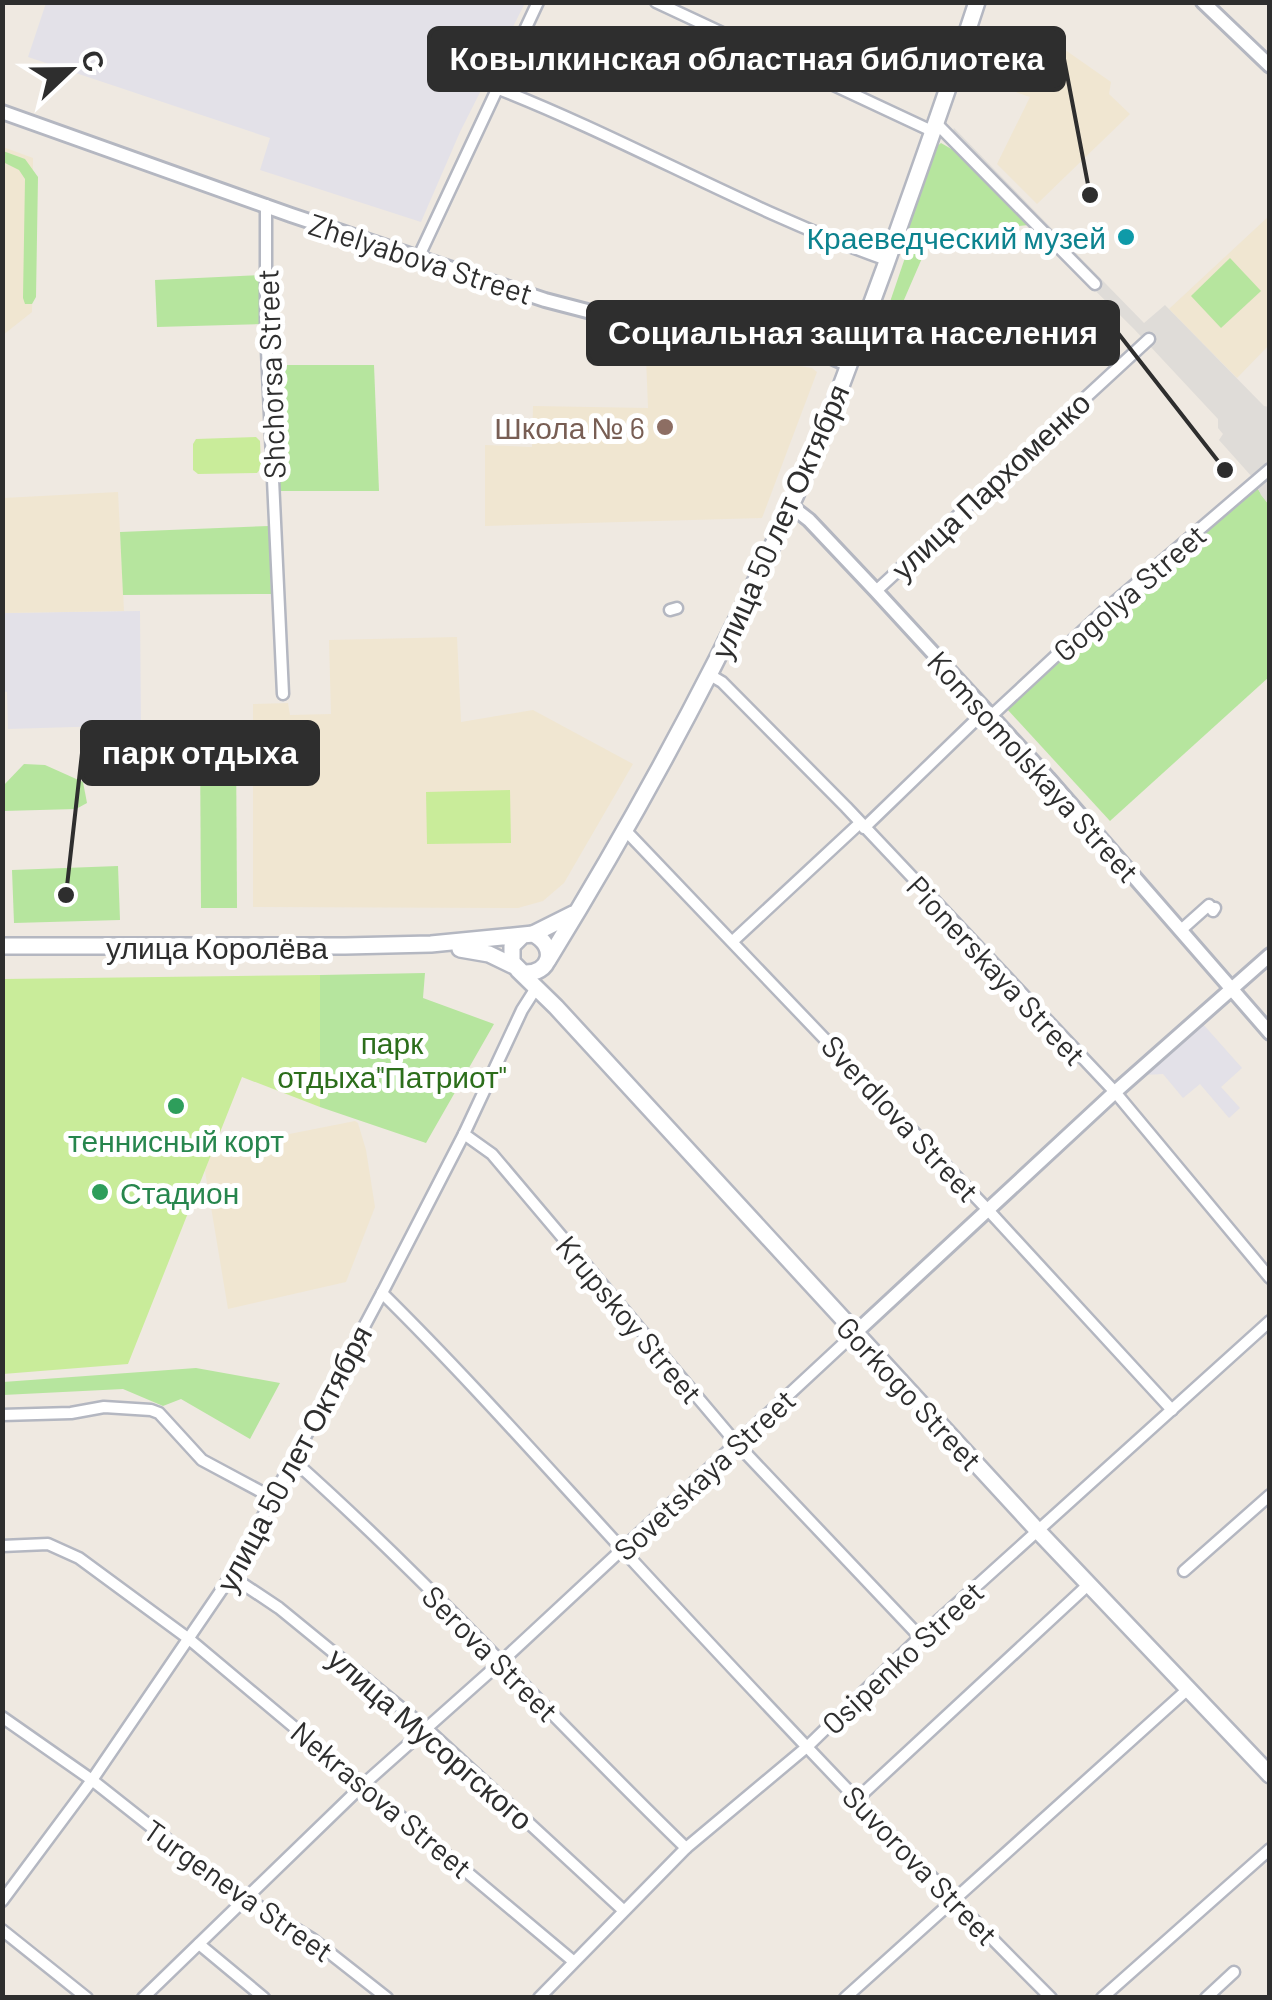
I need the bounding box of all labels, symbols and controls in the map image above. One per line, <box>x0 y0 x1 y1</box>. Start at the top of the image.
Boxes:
north arrow <box>20 20 120 120</box>
callout: Ковылкинская областная библиотека <box>429 28 1064 90</box>
text: Ковылкинская областная библиотека <box>450 38 1045 76</box>
text: С <box>75 45 114 76</box>
street label: Zhelyabova Street <box>305 205 537 311</box>
place label: Краеведческий музей <box>807 219 1106 255</box>
marker: Краеведческий музей <box>1115 226 1137 248</box>
street label: Shchorsa Street <box>248 268 292 480</box>
callout: Социальная защита населения <box>588 302 1118 364</box>
text: Социальная защита населения <box>608 312 1098 351</box>
street label: улица 50 лет Октября <box>702 378 856 664</box>
street label: улица Пархоменко <box>883 384 1097 586</box>
place label: Школа № 6 <box>494 409 645 445</box>
marker: Школа № 6 <box>654 416 676 438</box>
street label: Gogolya Street <box>1045 516 1213 668</box>
street label: Komsomolskaya Street <box>921 643 1147 889</box>
callout: парк отдыха <box>82 722 318 784</box>
text: парк отдыха <box>102 732 298 771</box>
street label: Pionerskaya Street <box>900 868 1094 1072</box>
street label: улица Королёва <box>106 929 328 965</box>
park label: парк отдыха"Патриот" <box>277 1024 507 1094</box>
street label: Sverdlova Street <box>815 1027 987 1209</box>
marker: теннисный корт <box>165 1095 187 1117</box>
place label: теннисный корт <box>68 1122 284 1158</box>
place label: Стадион <box>120 1174 239 1210</box>
marker: Стадион <box>89 1181 111 1203</box>
street label: Krupskoy Street <box>549 1228 711 1410</box>
street label: Gorkogo Street <box>830 1309 990 1477</box>
street label: улица 50 лет Октября <box>208 1319 378 1597</box>
street label: Sovetskaya Street <box>606 1381 802 1567</box>
street label: Osipenko Street <box>814 1573 990 1741</box>
street label: Serova Street <box>416 1578 566 1728</box>
street label: улица Мусоргского <box>321 1639 541 1837</box>
street label: Nekrasova Street <box>284 1713 480 1885</box>
street label: Suvorova Street <box>836 1778 1006 1952</box>
street label: Turgeneva Street <box>137 1811 341 1969</box>

